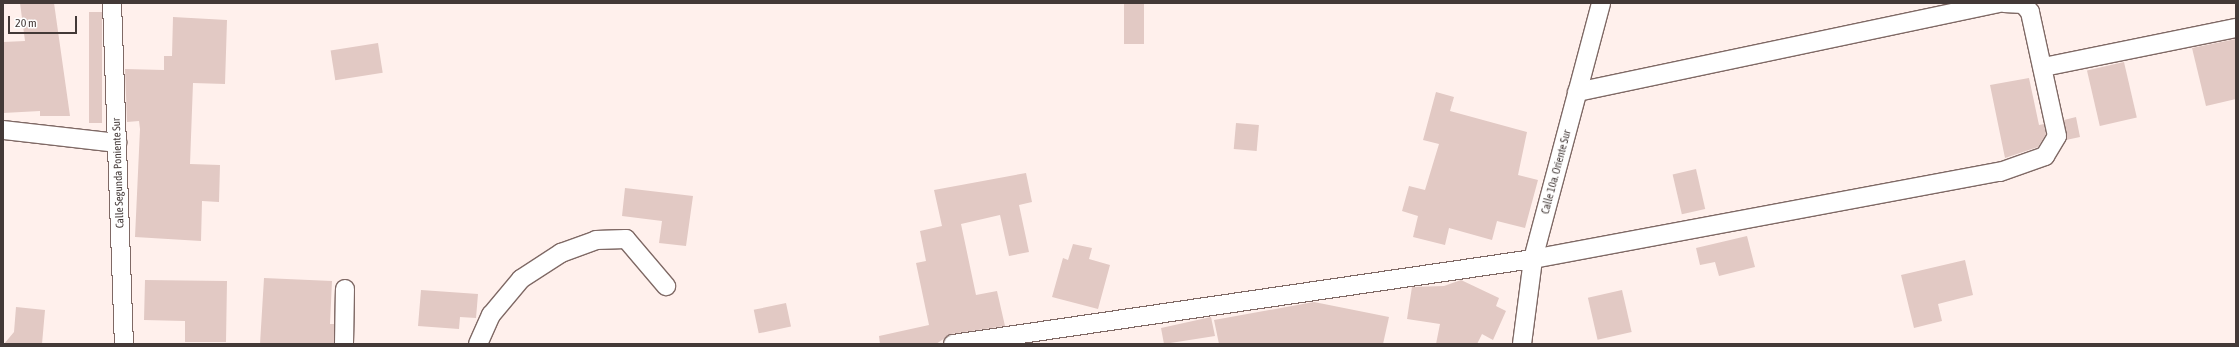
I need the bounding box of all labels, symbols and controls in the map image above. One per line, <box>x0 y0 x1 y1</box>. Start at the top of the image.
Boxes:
scale bar <box>10 8 79 34</box>
text: 20 m <box>15 16 37 30</box>
street label: Calle Segunda Poniente Sur <box>109 118 127 228</box>
street label: Calle 10a. Oriente Sur <box>1538 129 1574 215</box>

